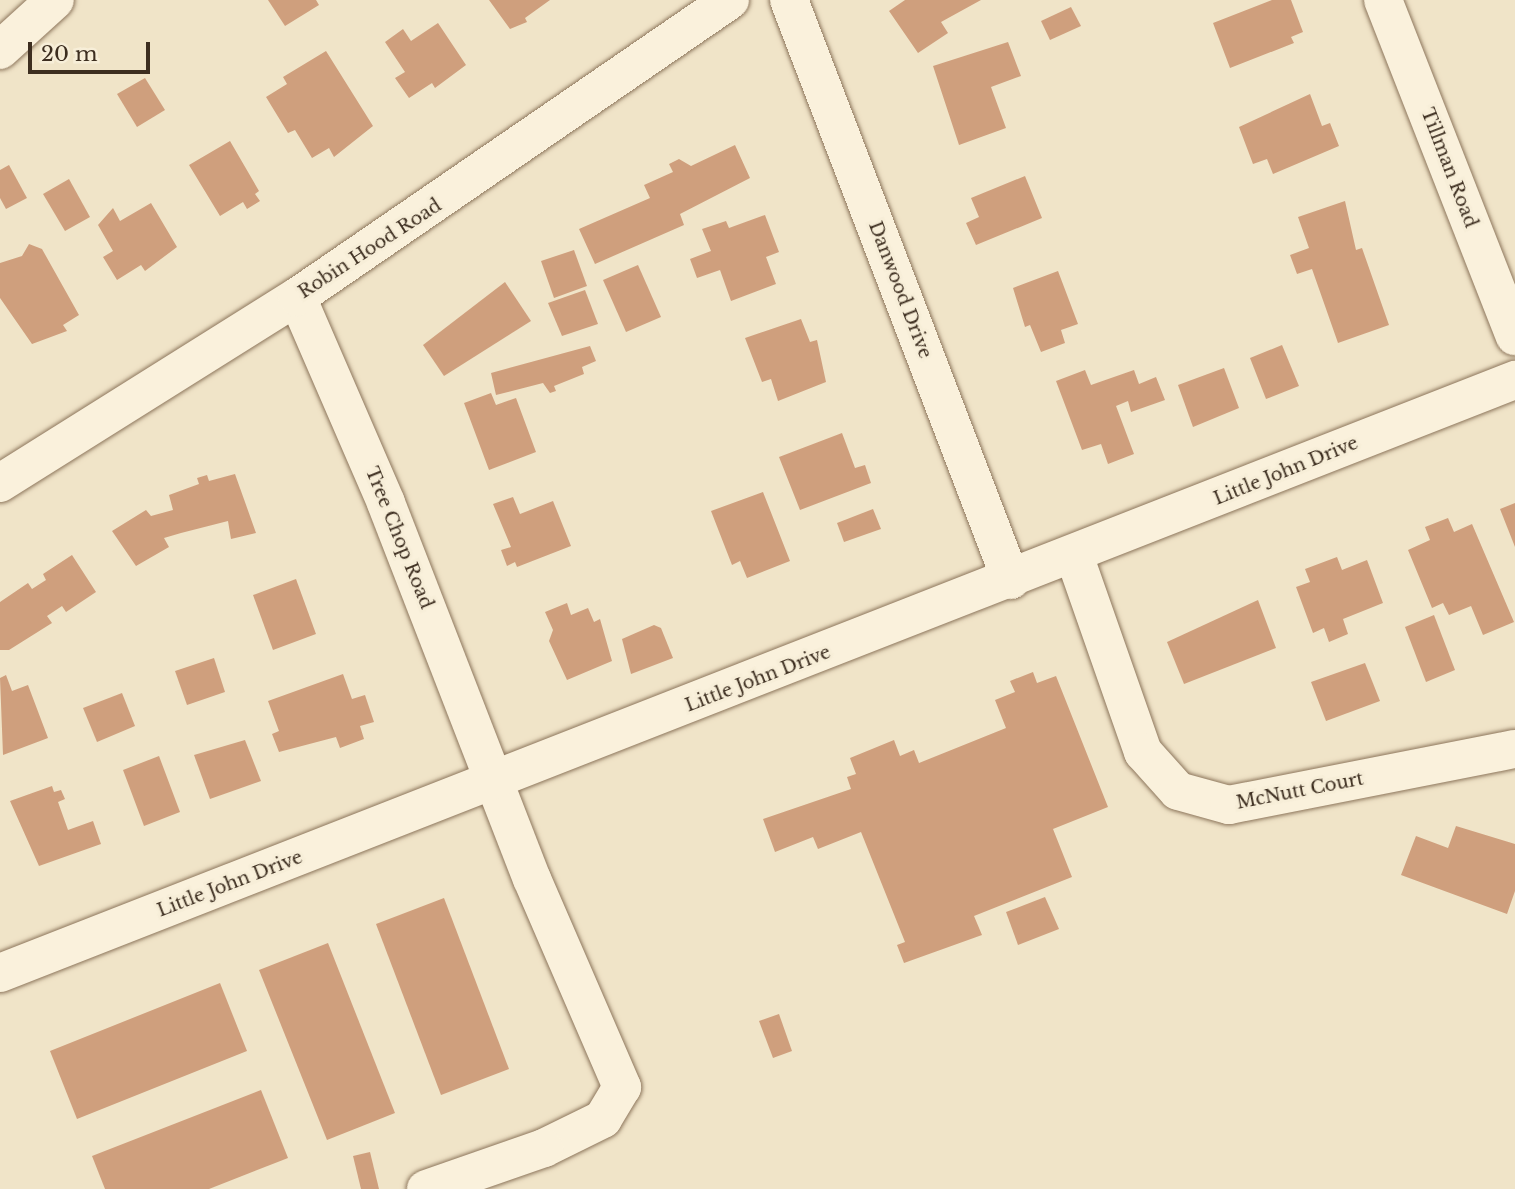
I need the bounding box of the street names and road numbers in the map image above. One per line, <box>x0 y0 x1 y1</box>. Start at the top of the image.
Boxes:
street label: Tillman Road <box>1416 105 1482 231</box>
street label: Robin Hood Road <box>294 195 446 303</box>
street label: Danwood Drive <box>864 218 936 362</box>
street label: Little John Drive <box>1211 432 1361 510</box>
street label: Tree Chop Road <box>361 464 437 612</box>
street label: Little John Drive <box>682 641 834 717</box>
street label: McNutt Court <box>1235 768 1365 814</box>
street label: Little John Drive <box>154 846 306 922</box>

